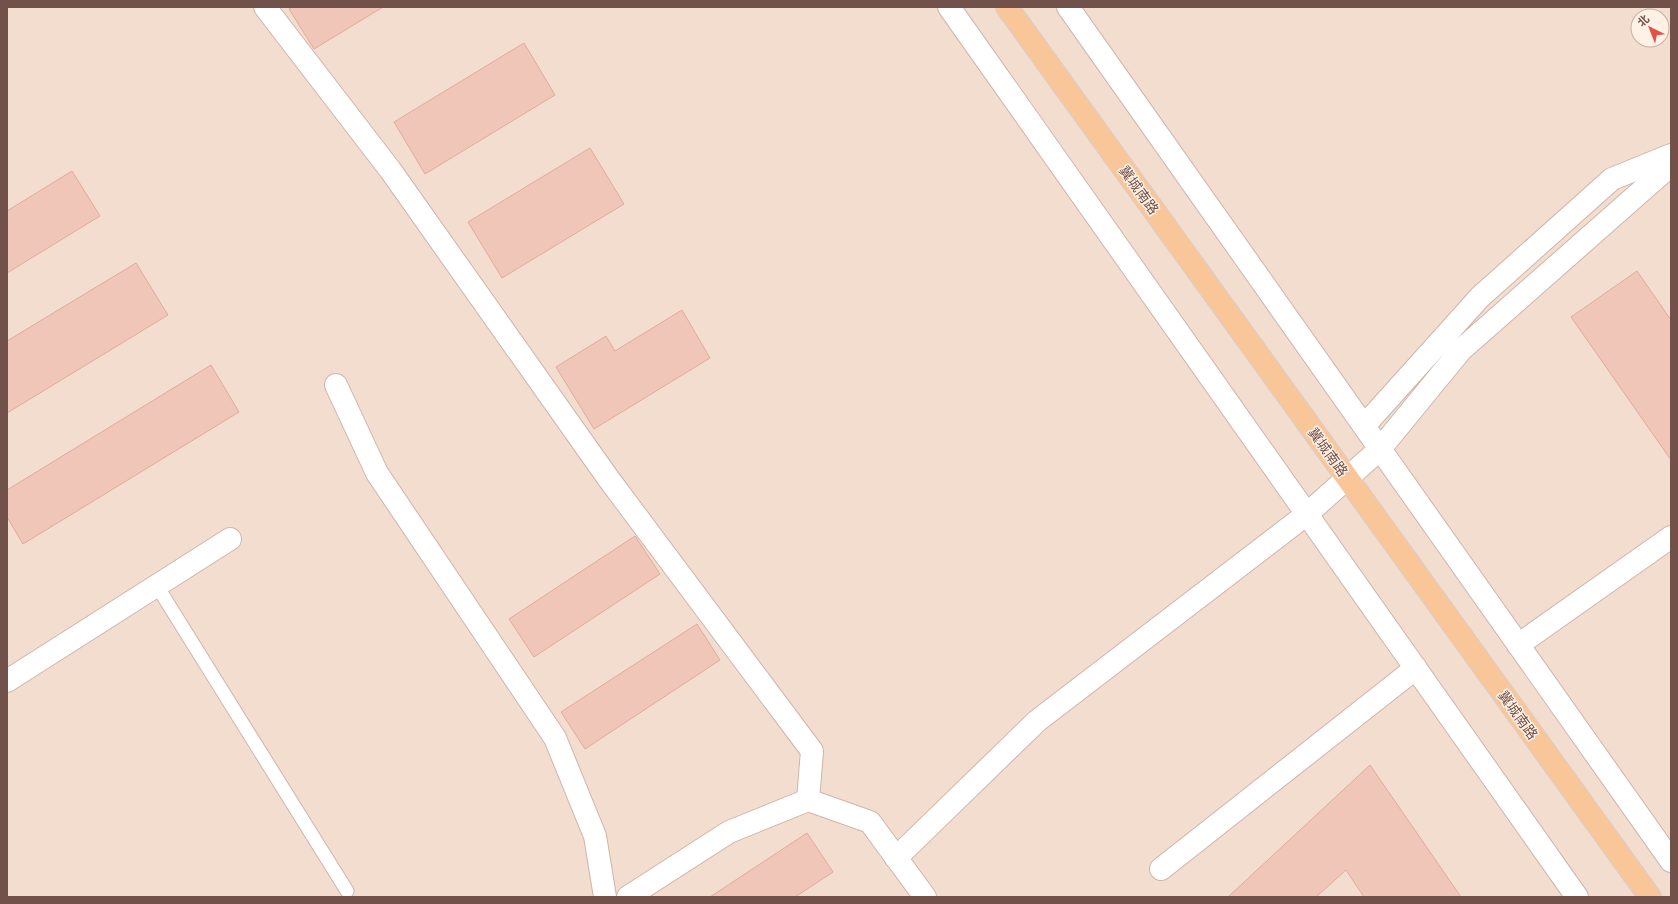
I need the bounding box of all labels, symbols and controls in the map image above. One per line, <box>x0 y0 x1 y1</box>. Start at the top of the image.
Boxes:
north arrow <box>1630 8 1670 48</box>
text: 北 <box>1634 12 1652 30</box>
street label: 冀城南路 <box>1115 162 1163 218</box>
street label: 冀城南路 <box>1304 424 1352 480</box>
street label: 冀城南路 <box>1494 687 1542 743</box>

